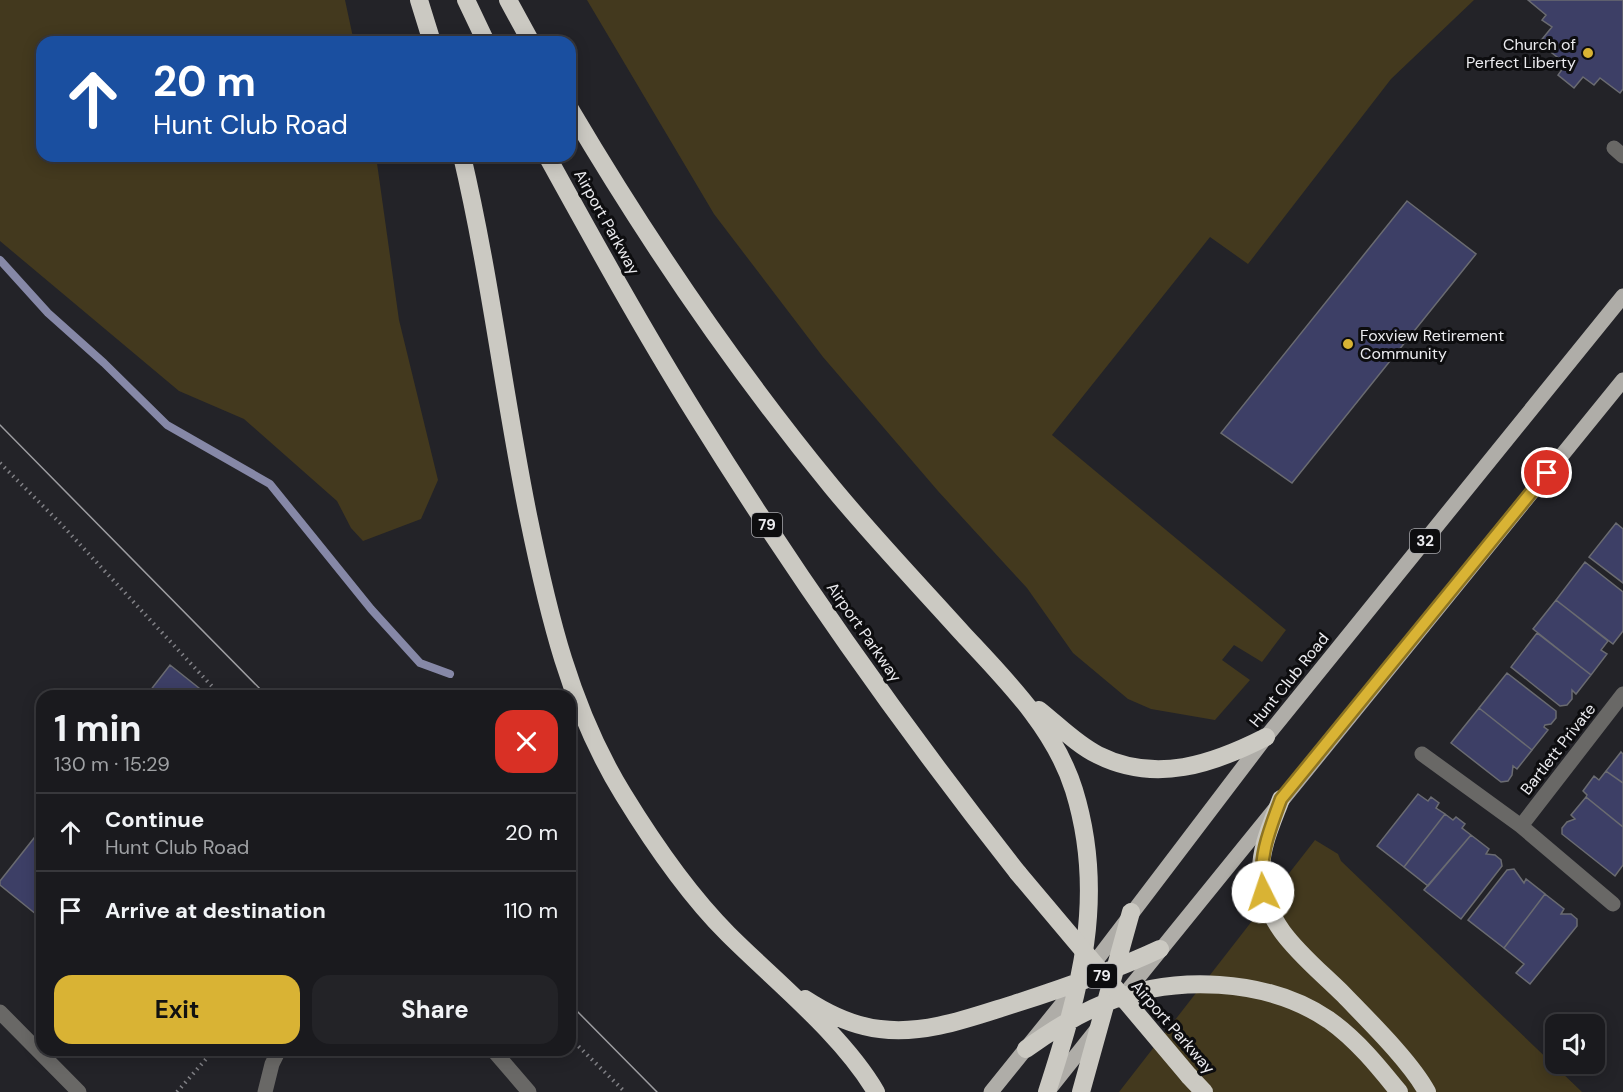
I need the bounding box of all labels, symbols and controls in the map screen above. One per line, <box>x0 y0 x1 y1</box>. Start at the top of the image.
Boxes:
place label: Church of Perfect Liberty <box>1466 34 1576 73</box>
marker: Church of Perfect Liberty <box>1581 46 1595 60</box>
text: 20 m <box>153 54 256 109</box>
icon: ahead <box>54 60 132 138</box>
text: Hunt Club Road <box>153 107 348 142</box>
street label: Airport Parkway <box>569 166 645 278</box>
place label: Foxview Retirement Community <box>1360 325 1504 364</box>
marker: Foxview Retirement Community <box>1341 337 1355 351</box>
pin <box>1521 447 1572 498</box>
icon: arrive <box>1530 456 1563 489</box>
road number: 79 <box>752 513 782 537</box>
road number: 32 <box>1410 529 1440 553</box>
street label: Airport Parkway <box>822 578 906 686</box>
street label: Hunt Club Road <box>1244 629 1334 731</box>
street label: Bartlett Private <box>1516 699 1600 799</box>
text: 1 min <box>54 705 142 752</box>
button: close <box>495 710 558 773</box>
text: 130 m · 15:29 <box>54 751 170 777</box>
text: Continue <box>105 805 204 834</box>
icon: ahead <box>54 816 87 849</box>
text: 20 m <box>505 818 558 847</box>
text: Hunt Club Road <box>105 834 249 860</box>
position arrow <box>1231 860 1295 924</box>
icon: arrive <box>54 894 87 927</box>
text: Arrive at destination <box>105 896 326 925</box>
text: 110 m <box>504 896 558 925</box>
road number: 79 <box>1087 964 1117 988</box>
button: Exit <box>54 975 300 1044</box>
button: Share <box>312 975 558 1044</box>
street label: Airport Parkway <box>1127 976 1219 1078</box>
map controls <box>1545 1014 1605 1074</box>
button: sound <box>1545 1014 1605 1074</box>

